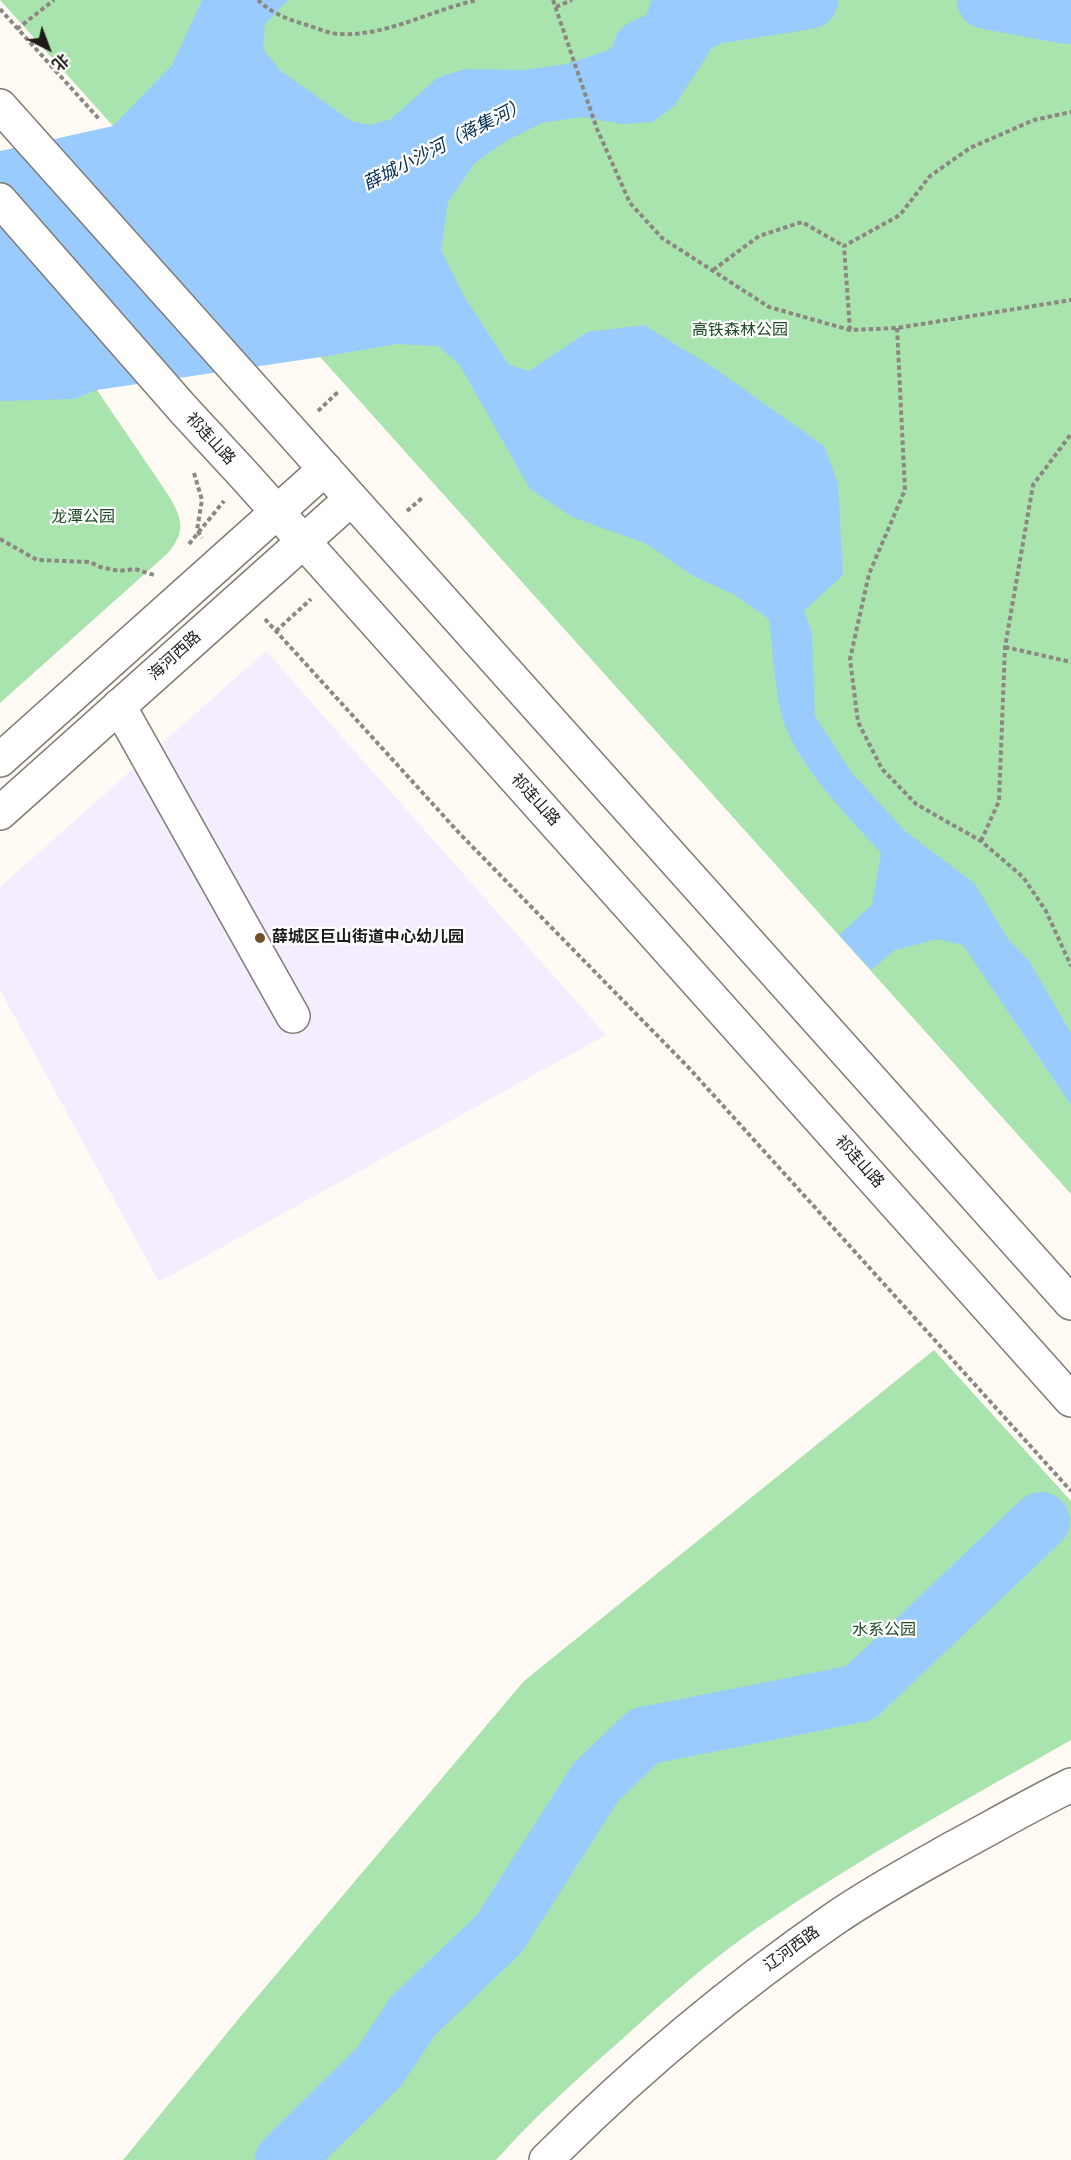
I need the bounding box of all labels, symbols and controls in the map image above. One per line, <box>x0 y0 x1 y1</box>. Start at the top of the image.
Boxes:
north arrow <box>18 18 78 78</box>
text: 北 <box>49 50 72 73</box>
water label: 薛城小沙河（蒋集河） <box>360 95 530 195</box>
park label: 高铁森林公园 <box>692 321 788 341</box>
street label: 祁连山路 <box>181 409 239 469</box>
park label: 龙潭公园 <box>51 508 115 528</box>
street label: 海河西路 <box>145 627 205 685</box>
street label: 祁连山路 <box>506 770 564 830</box>
place label: 薛城区巨山街道中心幼儿园 <box>272 928 464 948</box>
marker: 薛城区巨山街道中心幼儿园 <box>253 931 267 945</box>
street label: 祁连山路 <box>830 1132 888 1192</box>
park label: 水系公园 <box>852 1621 916 1641</box>
street label: 辽河西路 <box>760 1922 824 1976</box>

